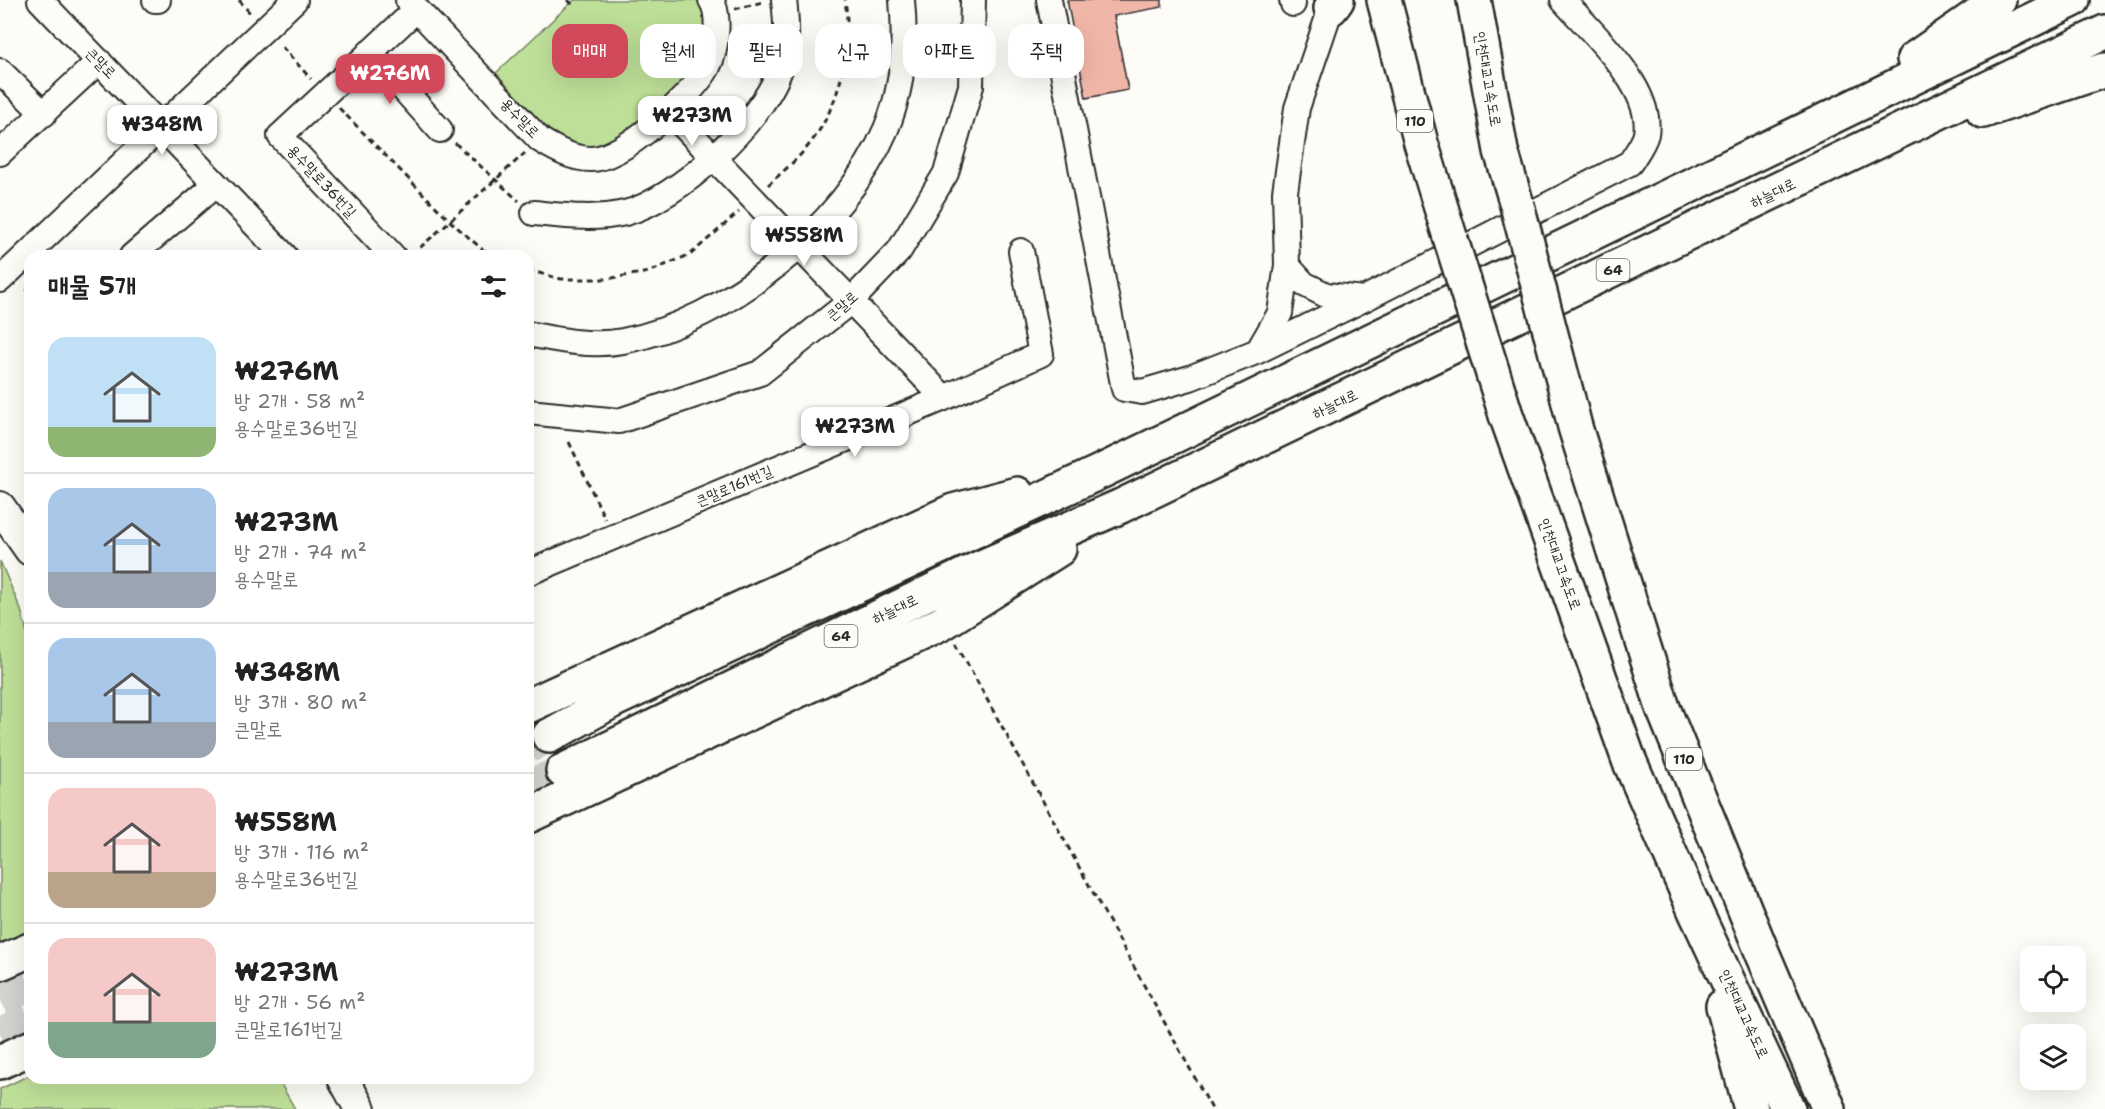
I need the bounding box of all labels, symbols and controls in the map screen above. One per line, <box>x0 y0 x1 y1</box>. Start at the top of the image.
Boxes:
chip: 매매 <box>552 24 628 78</box>
chip: 월세 <box>640 24 716 78</box>
chip: 필터 <box>728 24 803 78</box>
chip: 신규 <box>815 24 891 78</box>
chip: 아파트 <box>903 24 996 78</box>
chip: 주택 <box>1008 24 1084 78</box>
street label: 인천대교고속도로 <box>1470 30 1506 128</box>
street label: 큰말로 <box>81 43 121 83</box>
pin: ₩276M <box>348 54 432 105</box>
text: ₩276M <box>350 60 430 86</box>
street label: 용수말로 <box>496 94 544 142</box>
pin: ₩273M <box>650 96 734 147</box>
text: ₩273M <box>652 102 732 128</box>
pin: ₩348M <box>120 105 204 156</box>
road number: 110 <box>1397 110 1433 132</box>
text: ₩348M <box>121 111 203 137</box>
street label: 용수말로36번길 <box>283 140 361 222</box>
street label: 하늘대로 <box>1747 173 1799 213</box>
pin: ₩558M <box>762 216 846 267</box>
text: ₩558M <box>764 222 844 248</box>
road number: 64 <box>1596 259 1630 281</box>
text: 매물 5개 <box>48 268 136 303</box>
icon: filters <box>477 270 510 303</box>
street label: 큰말로 <box>822 287 862 325</box>
text: ₩276M <box>234 353 339 388</box>
icon: home <box>96 361 168 433</box>
street label: 하늘대로 <box>1309 384 1361 424</box>
text: 방 2개 · 58 m² <box>234 388 365 414</box>
pin: ₩273M <box>813 407 897 458</box>
text: ₩273M <box>815 413 895 439</box>
text: 용수말로36번길 <box>234 415 358 441</box>
street label: 큰말로161번길 <box>692 461 776 511</box>
text: ₩273M <box>234 504 338 539</box>
icon: home <box>96 512 168 584</box>
street label: 인천대교고속도로 <box>1534 515 1586 613</box>
text: 방 2개 · 74 m² <box>234 539 367 565</box>
text: 용수말로 <box>234 566 298 592</box>
street label: 하늘대로 <box>869 589 921 629</box>
road number: 64 <box>824 625 858 647</box>
text: ₩348M <box>234 654 340 689</box>
icon: home <box>96 662 168 734</box>
text: 방 3개 · 80 m² <box>234 689 367 715</box>
text: 큰말로 <box>234 716 282 742</box>
road number: 110 <box>1666 748 1702 770</box>
text: ₩558M <box>234 804 337 839</box>
icon: home <box>96 812 168 884</box>
text: 방 3개 · 116 m² <box>234 839 369 865</box>
text: 용수말로36번길 <box>234 866 358 892</box>
map controls <box>2020 946 2086 1090</box>
button: locate <box>2020 946 2086 1012</box>
text: ₩273M <box>234 954 338 989</box>
icon: home <box>96 962 168 1034</box>
street label: 인천대교고속도로 <box>1715 966 1773 1062</box>
text: 방 2개 · 56 m² <box>234 989 365 1015</box>
text: 큰말로161번길 <box>234 1016 343 1042</box>
button: layers <box>2020 1024 2086 1090</box>

